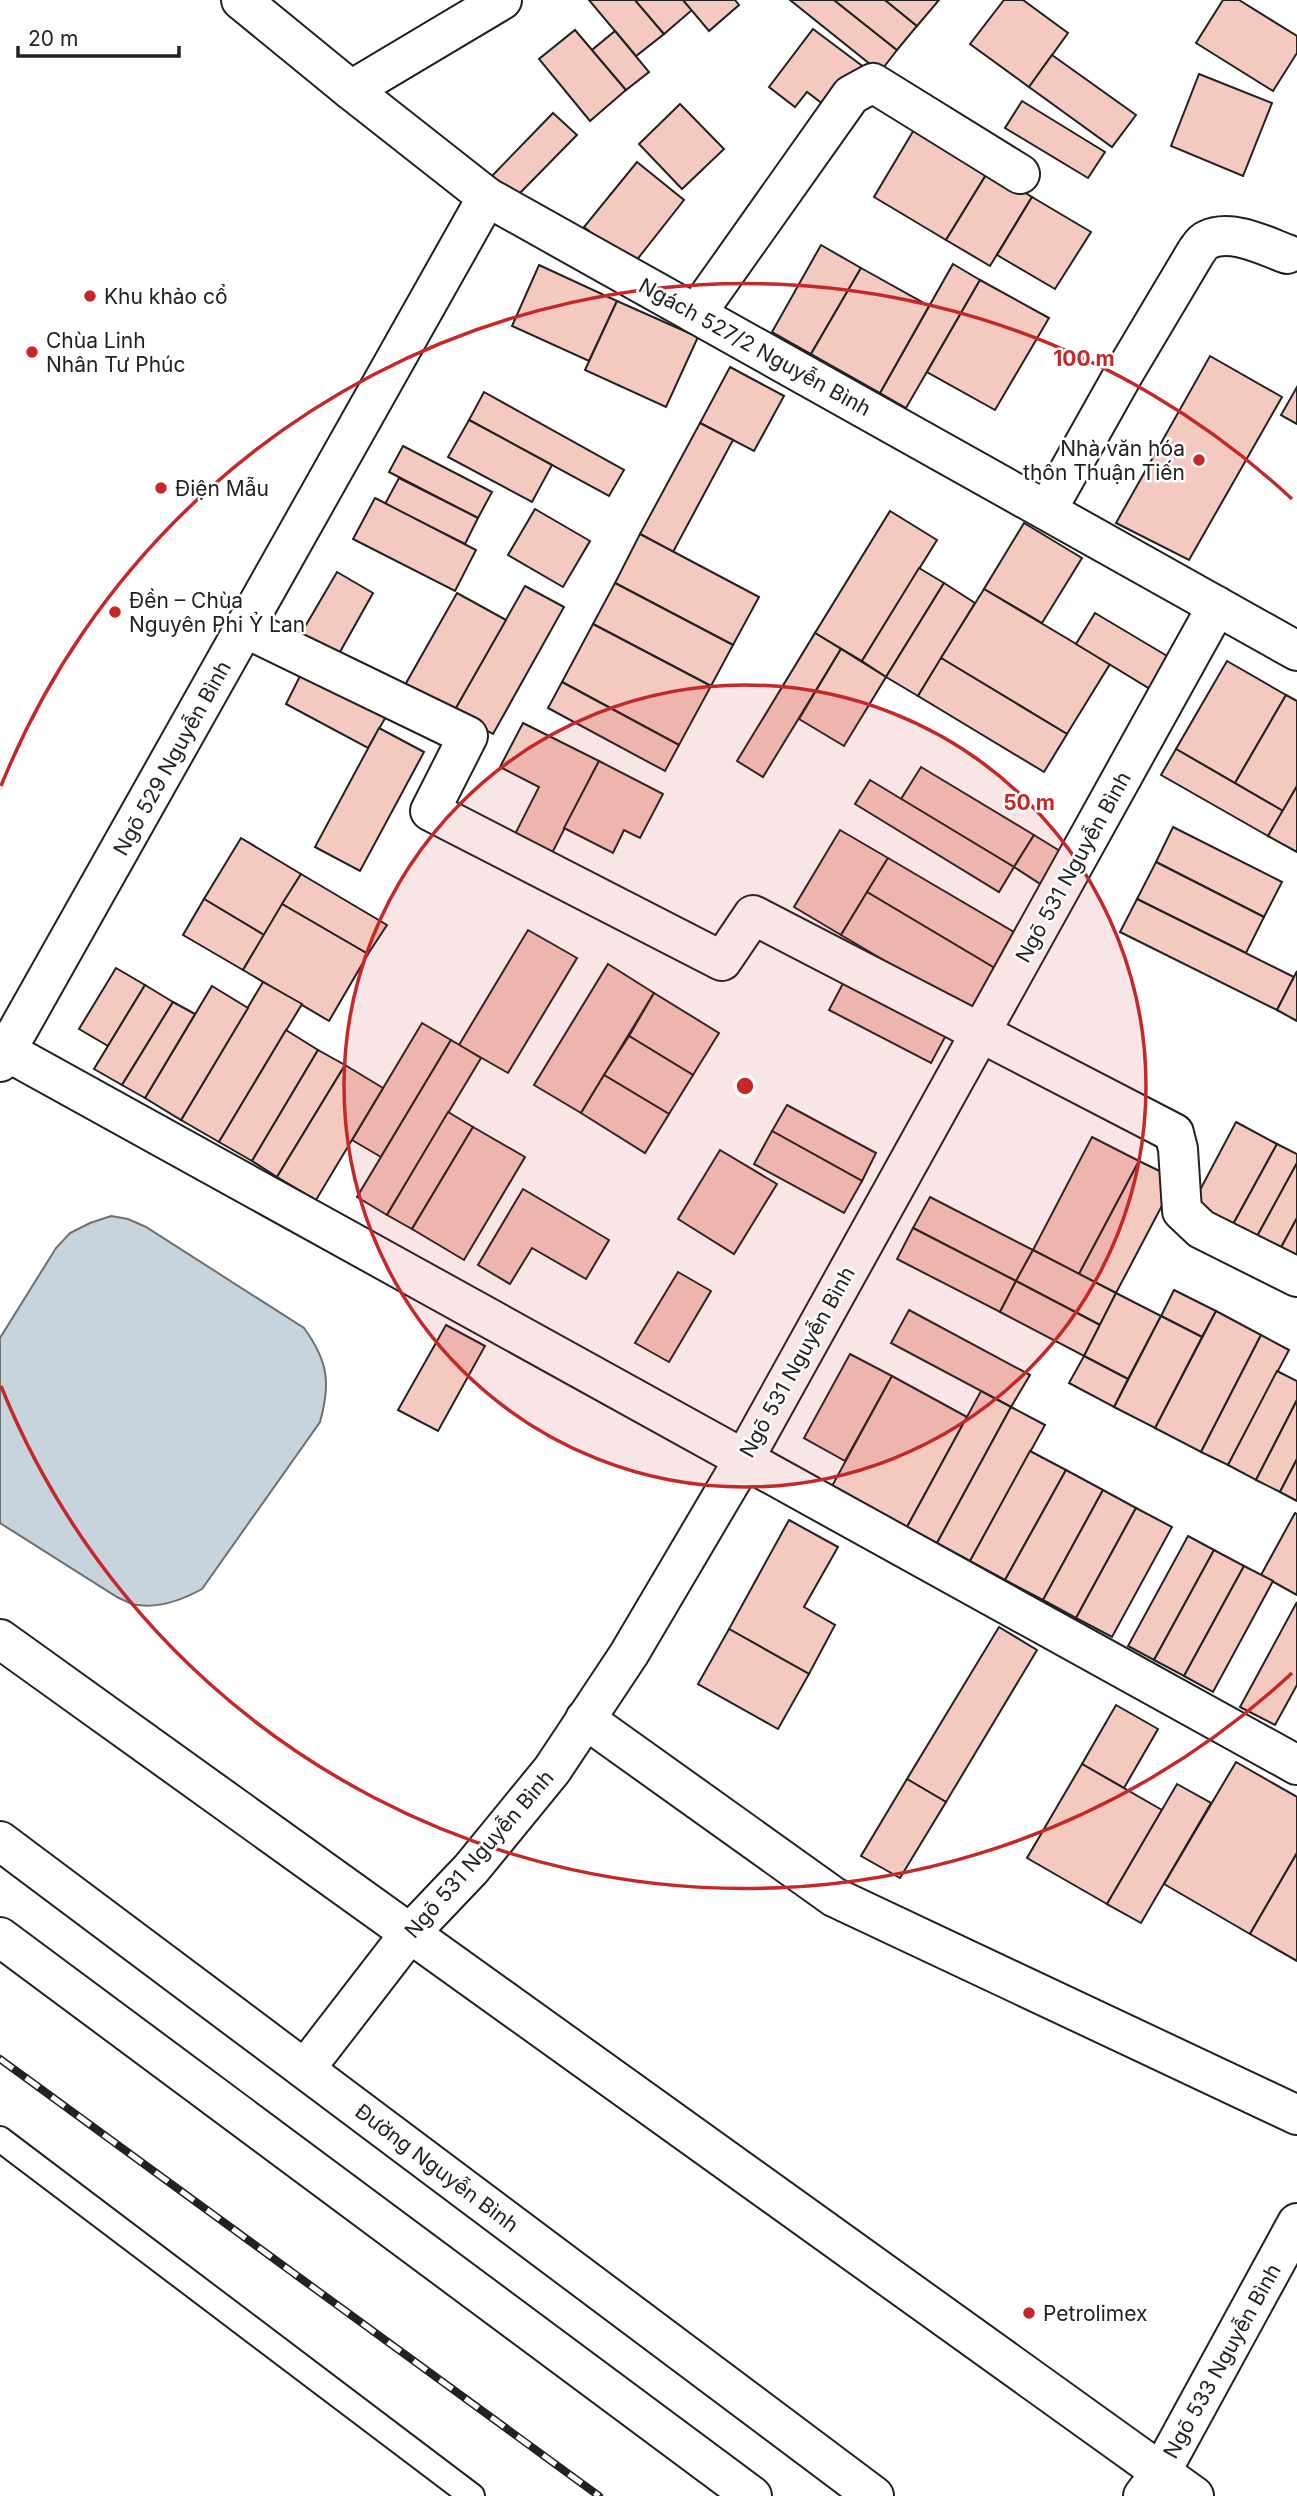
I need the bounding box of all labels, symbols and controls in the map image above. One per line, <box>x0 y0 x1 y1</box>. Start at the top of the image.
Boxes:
scale bar <box>18 14 178 58</box>
text: 20 m <box>28 26 78 51</box>
street label: Ngách 527/2 Nguyễn Bình <box>635 273 875 421</box>
place label: Khu khảo cổ <box>104 284 228 309</box>
marker: Khu khảo cổ <box>82 288 98 304</box>
place label: Chùa Linh Nhân Tư Phúc <box>46 328 186 377</box>
marker: Chùa Linh Nhân Tư Phúc <box>24 344 40 360</box>
text: 100 m <box>1053 346 1115 371</box>
place label: Nhà văn hóa thôn Thuận Tiến <box>1023 436 1185 485</box>
marker: Nhà văn hóa thôn Thuận Tiến <box>1191 452 1207 468</box>
place label: Điện Mẫu <box>175 476 269 501</box>
marker: Điện Mẫu <box>153 480 169 496</box>
place label: Đền – Chùa Nguyên Phi Ỷ Lan <box>129 588 305 637</box>
marker: Đền – Chùa Nguyên Phi Ỷ Lan <box>107 604 123 620</box>
street label: Ngõ 529 Nguyễn Bình <box>108 656 236 860</box>
street label: Ngõ 531 Nguyễn Bình <box>1010 767 1136 967</box>
text: 50 m <box>1003 790 1055 815</box>
centre of rings <box>733 1074 757 1098</box>
street label: Ngõ 531 Nguyễn Bình <box>734 1262 860 1462</box>
street label: Ngõ 531 Nguyễn Bình <box>399 1765 559 1943</box>
street label: Đường Nguyễn Bình <box>350 2098 524 2238</box>
street label: Ngõ 533 Nguyễn Bình <box>1158 2259 1286 2463</box>
place label: Petrolimex <box>1043 2301 1147 2326</box>
marker: Petrolimex <box>1021 2305 1037 2321</box>

